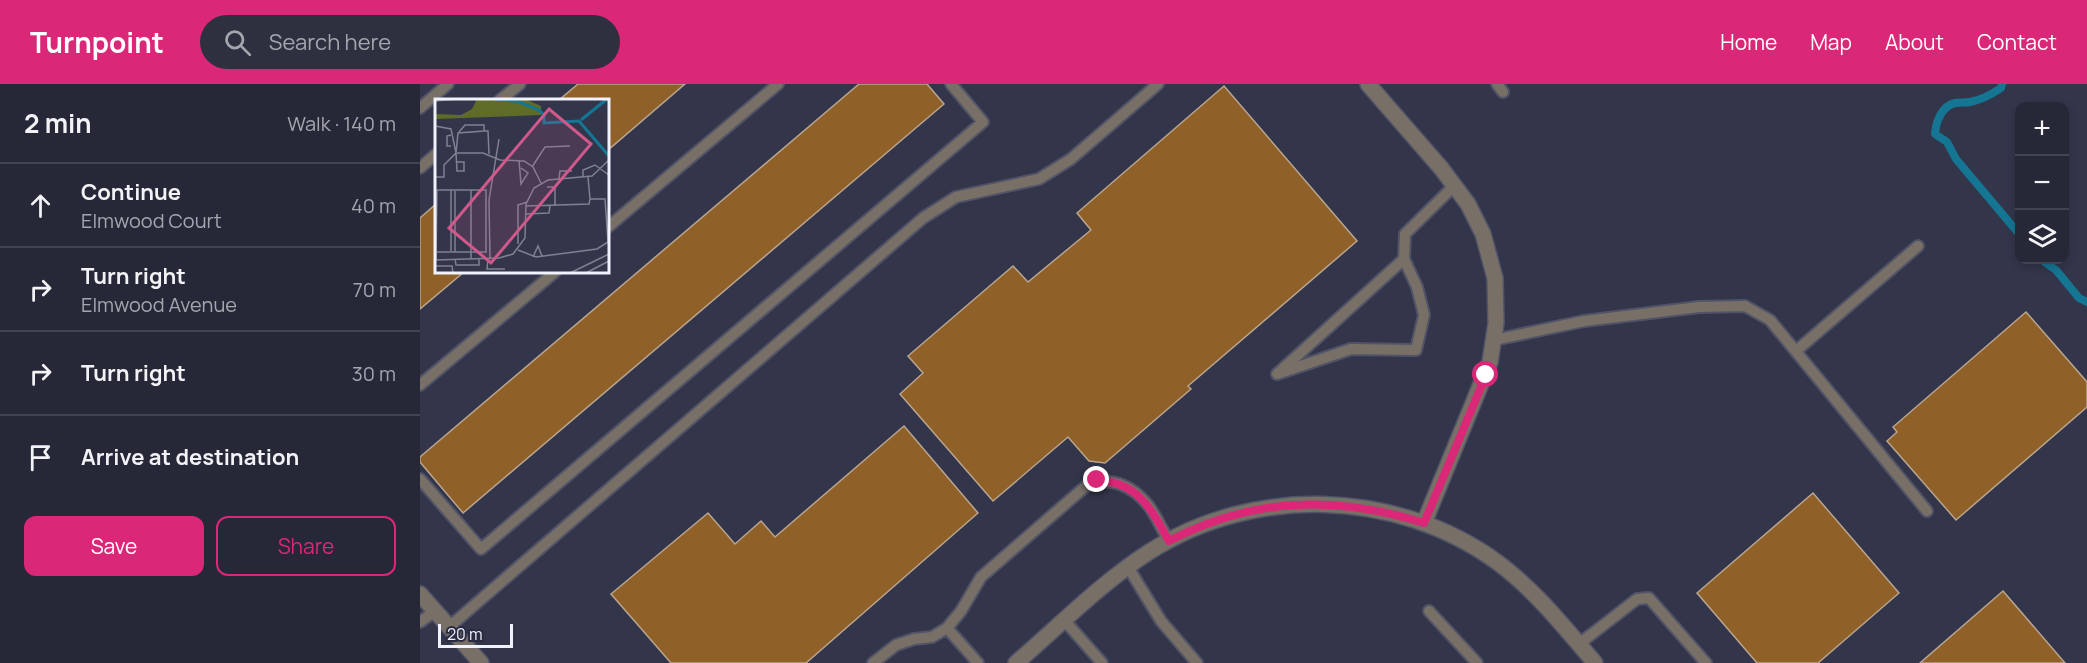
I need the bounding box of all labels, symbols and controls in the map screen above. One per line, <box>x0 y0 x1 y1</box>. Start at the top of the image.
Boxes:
search box <box>200 15 620 69</box>
text: Turnpoint <box>30 23 164 61</box>
icon: search <box>221 26 254 59</box>
text: Search here <box>269 27 391 57</box>
text: Home <box>1720 28 1777 56</box>
text: Map <box>1810 28 1852 56</box>
text: About <box>1885 28 1944 56</box>
text: Contact <box>1977 28 2057 56</box>
inset map <box>435 99 609 273</box>
map controls <box>2015 102 2069 264</box>
button: + <box>2015 102 2069 156</box>
text: 2 min <box>24 105 92 141</box>
text: Walk · 140 m <box>287 110 396 137</box>
button: − <box>2015 156 2069 210</box>
text: Continue <box>81 177 181 207</box>
icon: ahead <box>24 189 57 222</box>
text: 40 m <box>351 192 396 219</box>
text: Elmwood Court <box>81 207 222 234</box>
button: layers <box>2015 210 2069 264</box>
text: Turn right <box>81 261 186 291</box>
icon: right <box>24 273 57 306</box>
text: 70 m <box>353 276 396 303</box>
text: Elmwood Avenue <box>81 291 237 318</box>
icon: right <box>24 357 57 390</box>
text: Turn right <box>81 358 186 388</box>
text: 30 m <box>352 360 396 387</box>
route start <box>1472 361 1498 387</box>
icon: arrive <box>24 441 57 474</box>
text: Arrive at destination <box>81 442 299 472</box>
route end <box>1083 466 1109 492</box>
button: Save <box>24 516 204 576</box>
button: Share <box>216 516 396 576</box>
scale bar <box>438 621 513 648</box>
text: 20 m <box>447 623 483 645</box>

